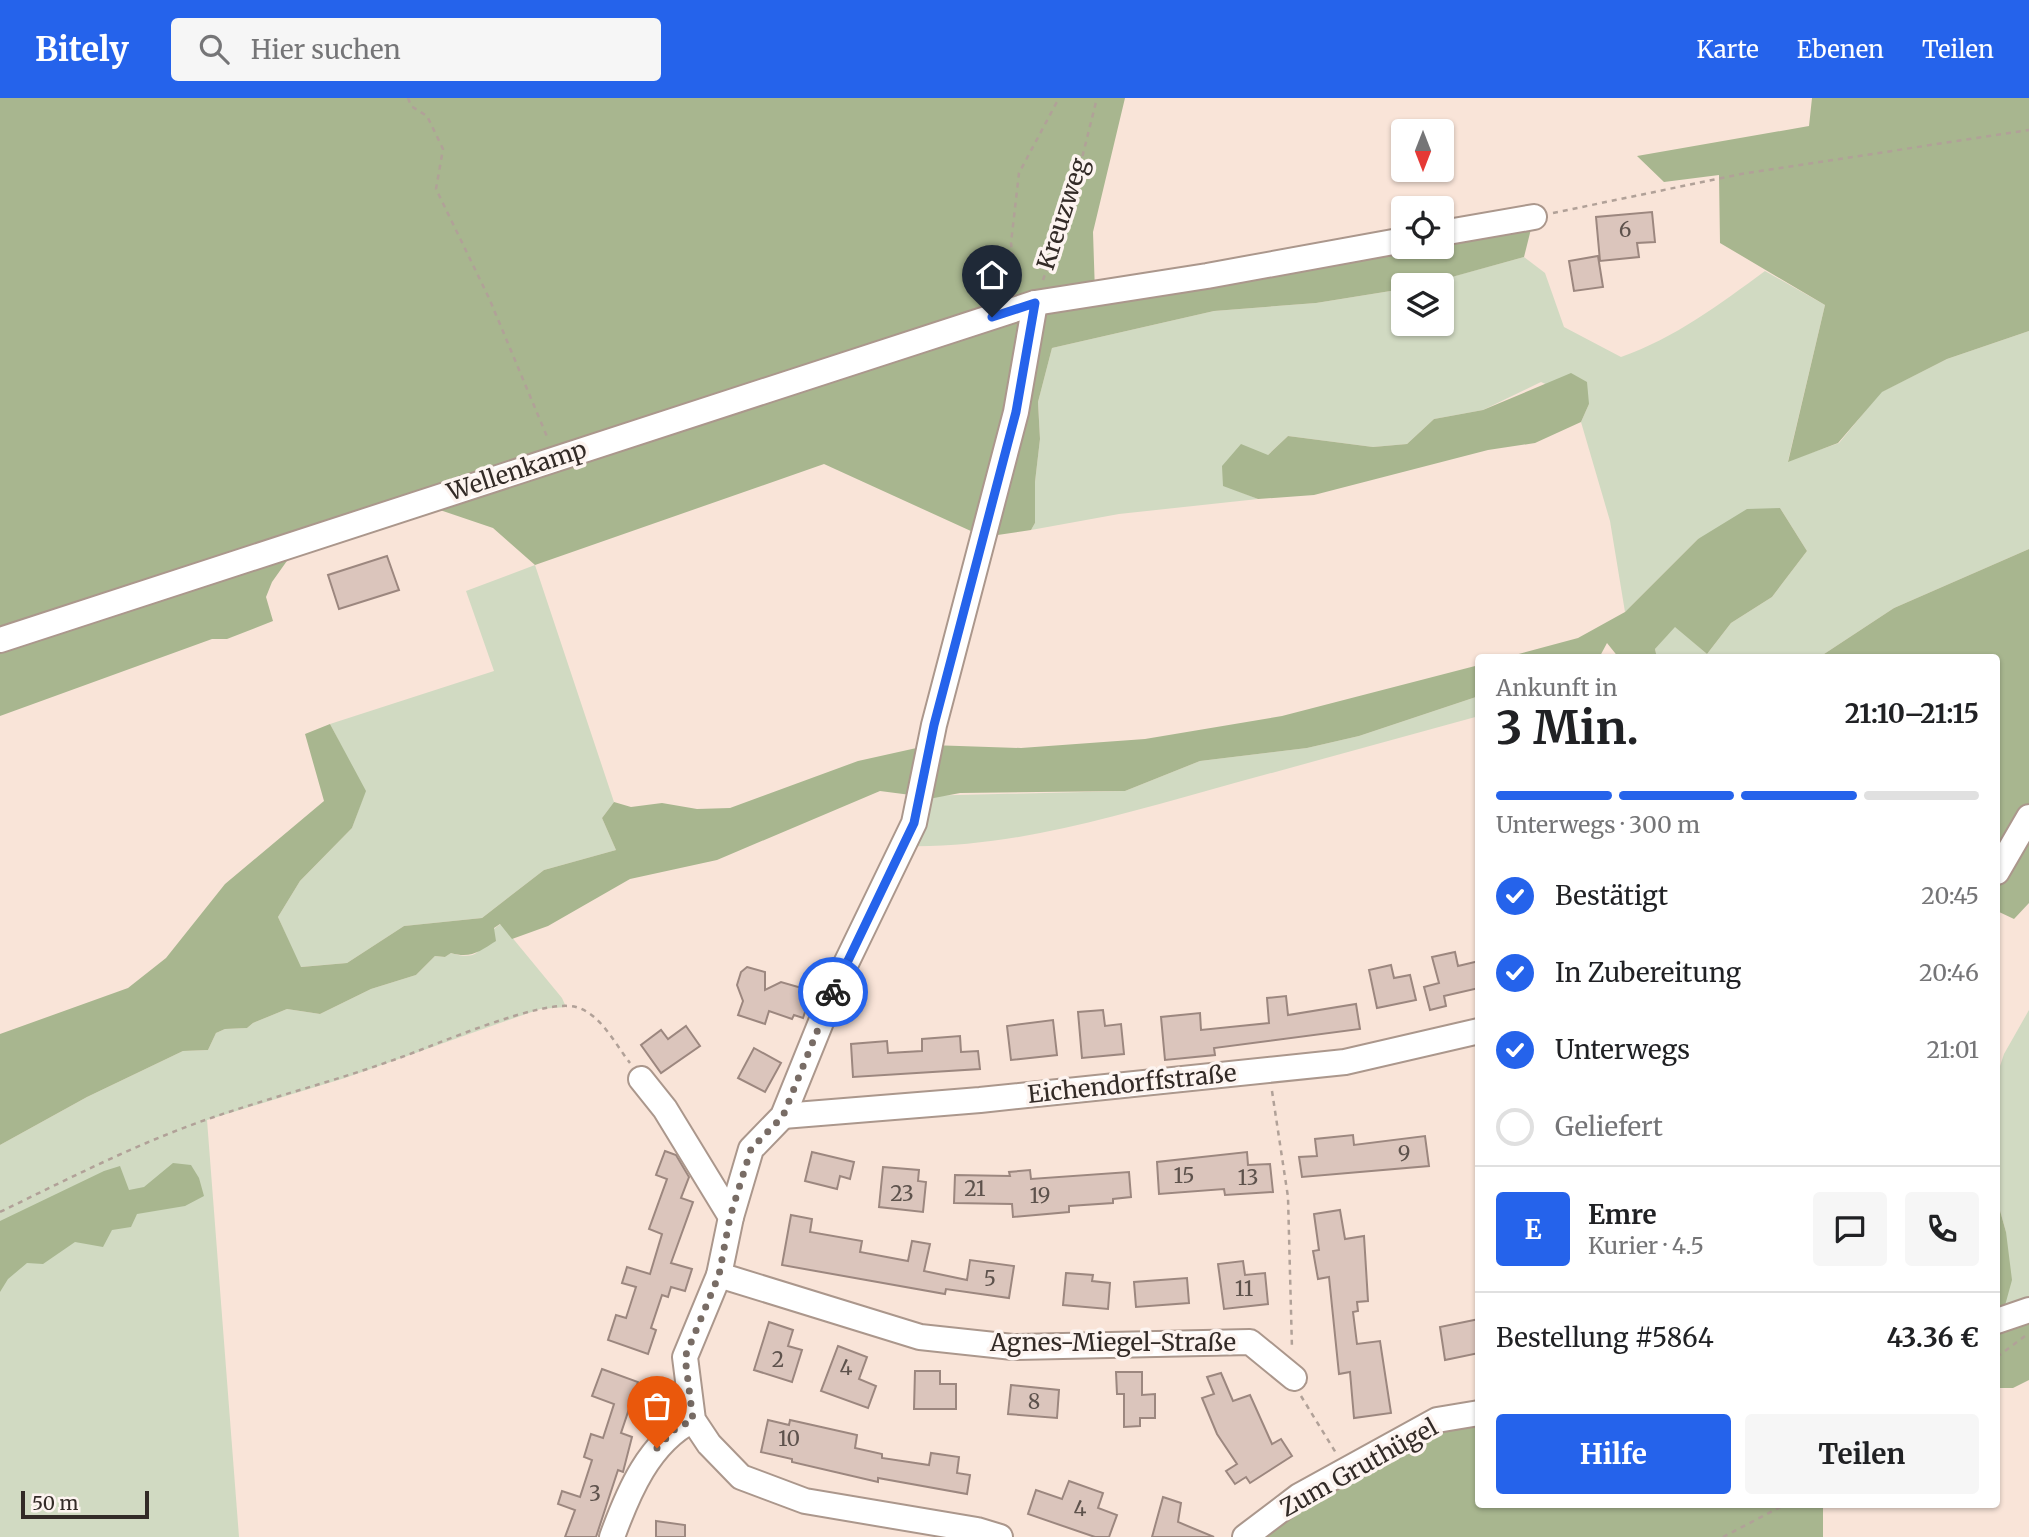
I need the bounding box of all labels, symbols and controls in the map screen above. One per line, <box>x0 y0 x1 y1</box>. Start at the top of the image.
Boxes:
search box <box>171 18 661 81</box>
text: Bitely <box>35 29 129 70</box>
icon: search <box>195 30 233 68</box>
text: Hier suchen <box>251 33 401 66</box>
text: Karte <box>1696 34 1759 65</box>
text: Ebenen <box>1797 34 1884 65</box>
text: Teilen <box>1922 34 1994 65</box>
north arrow <box>1391 119 1454 182</box>
map controls <box>1391 119 1454 336</box>
street label: Kreuzweg <box>1030 154 1095 274</box>
button: locate <box>1391 196 1454 259</box>
house number: 6 <box>1619 216 1631 243</box>
pin <box>962 245 1022 317</box>
icon: home <box>973 256 1011 294</box>
button: layers <box>1391 273 1454 336</box>
street label: Wellenkamp <box>442 433 590 508</box>
text: Ankunft in <box>1496 673 1618 702</box>
text: 21:10–21:15 <box>1845 697 1979 730</box>
text: 3 Min. <box>1496 699 1639 757</box>
text: Unterwegs · 300 m <box>1496 810 1700 839</box>
icon: check <box>1496 877 1534 915</box>
text: Bestätigt <box>1555 879 1668 912</box>
text: 20:45 <box>1921 881 1979 910</box>
icon: check <box>1496 954 1534 992</box>
text: In Zubereitung <box>1555 956 1741 989</box>
courier <box>798 957 868 1027</box>
text: 20:46 <box>1919 958 1979 987</box>
icon: bike <box>814 973 852 1011</box>
icon: check <box>1496 1031 1534 1069</box>
text: Unterwegs <box>1555 1033 1690 1066</box>
text: 21:01 <box>1927 1035 1979 1064</box>
street label: Eichendorffstraße <box>1026 1057 1238 1110</box>
text: Geliefert <box>1555 1110 1663 1143</box>
house number: 9 <box>1398 1140 1410 1167</box>
house number: 15 <box>1173 1162 1195 1189</box>
house number: 13 <box>1238 1164 1258 1191</box>
house number: 21 <box>964 1175 986 1202</box>
house number: 23 <box>890 1180 914 1207</box>
house number: 19 <box>1029 1182 1051 1209</box>
button: chat <box>1813 1192 1887 1266</box>
button: phone <box>1905 1192 1979 1266</box>
text: Emre <box>1588 1198 1657 1231</box>
text: E <box>1525 1213 1541 1246</box>
text: Kurier · 4.5 <box>1588 1231 1704 1260</box>
house number: 5 <box>984 1265 996 1292</box>
house number: 11 <box>1235 1275 1253 1302</box>
text: Bestellung #5864 <box>1496 1321 1714 1354</box>
text: 43.36 € <box>1886 1321 1979 1354</box>
street label: Agnes-Miegel-Straße <box>989 1327 1236 1358</box>
house number: 2 <box>772 1346 784 1373</box>
house number: 4 <box>840 1354 853 1381</box>
pin <box>627 1376 687 1448</box>
icon: bag <box>638 1387 676 1425</box>
house number: 8 <box>1028 1388 1040 1415</box>
street label: Zum Gruthügel <box>1274 1411 1443 1524</box>
button: Hilfe <box>1496 1414 1731 1494</box>
button: Teilen <box>1745 1414 1979 1494</box>
house number: 10 <box>778 1425 800 1452</box>
house number: 3 <box>589 1480 601 1507</box>
scale bar <box>21 1488 149 1520</box>
text: 50 m <box>32 1491 78 1515</box>
house number: 4 <box>1074 1495 1087 1522</box>

